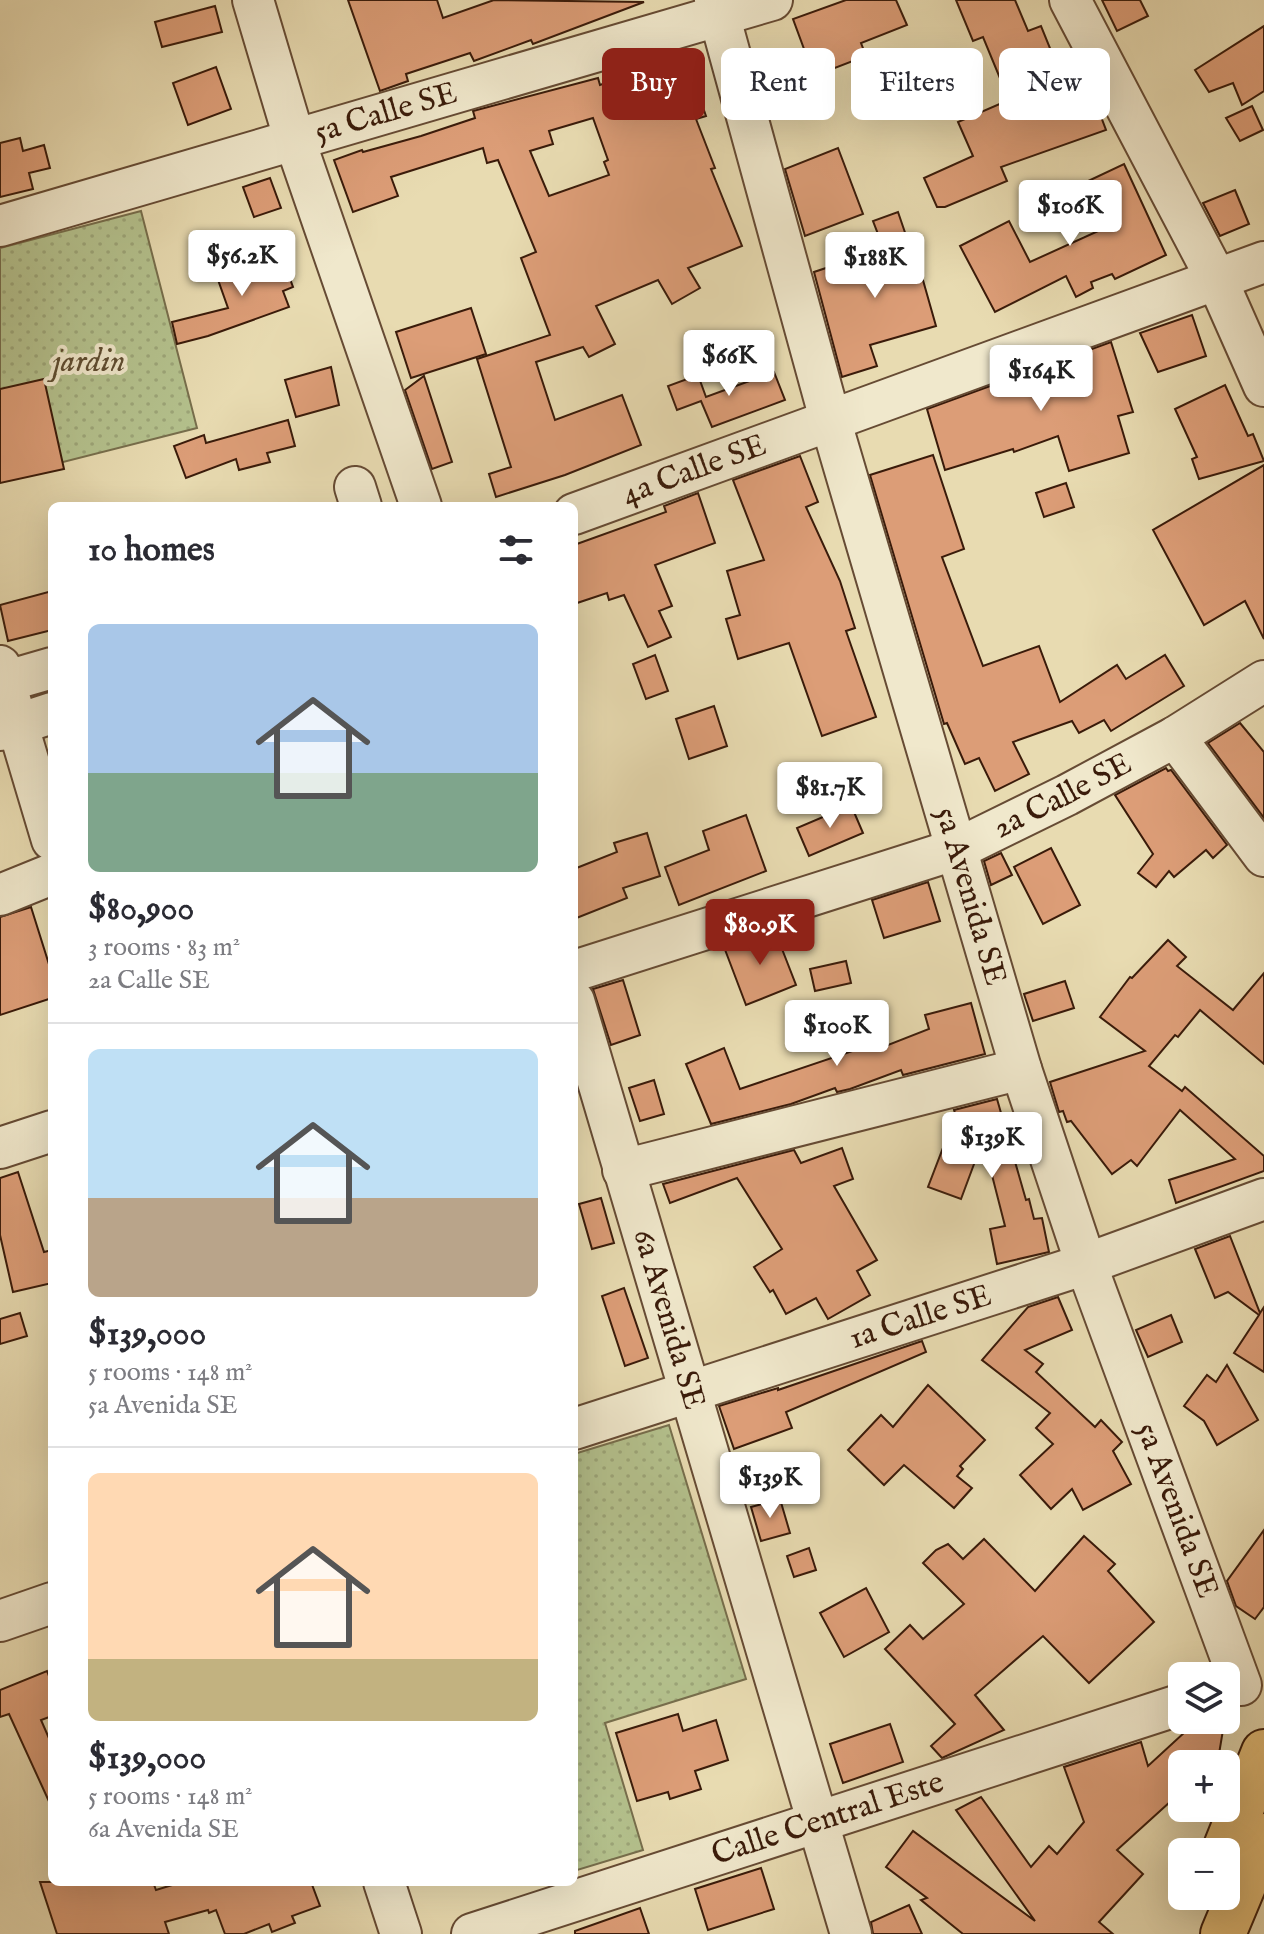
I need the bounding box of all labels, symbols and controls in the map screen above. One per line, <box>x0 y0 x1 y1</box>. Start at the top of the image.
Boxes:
chip: Buy <box>602 48 705 120</box>
chip: Rent <box>721 48 835 120</box>
chip: Filters <box>851 48 983 120</box>
chip: New <box>999 48 1110 120</box>
street label: 5a Calle SE <box>310 73 462 153</box>
pin: $106K <box>1014 180 1126 248</box>
text: $106K <box>1037 189 1103 222</box>
pin: $56.2K <box>177 230 307 298</box>
pin: $188K <box>819 232 931 300</box>
text: $56.2K <box>206 239 278 272</box>
text: $188K <box>843 241 907 274</box>
pin: $66K <box>682 330 776 398</box>
text: $66K <box>701 339 757 372</box>
park label: jardin <box>47 342 125 383</box>
pin: $164K <box>985 345 1097 413</box>
text: $164K <box>1008 354 1074 387</box>
street label: 4a Calle SE <box>616 425 772 515</box>
icon: filters <box>494 528 538 572</box>
text: 10 homes <box>88 529 215 572</box>
icon: home <box>241 676 385 820</box>
street label: 2a Calle SE <box>987 744 1139 848</box>
pin: $81.7K <box>765 762 895 830</box>
text: $81.7K <box>795 771 865 804</box>
street label: 5a Avenida SE <box>925 802 1016 990</box>
text: $80,900 <box>88 888 194 931</box>
pin: $80.9K <box>695 899 825 967</box>
text: $80.9K <box>723 908 797 941</box>
text: 3 rooms · 83 m² <box>88 931 240 964</box>
text: 2a Calle SE <box>88 964 210 997</box>
pin: $100K <box>781 1000 893 1068</box>
text: $100K <box>803 1009 871 1042</box>
icon: home <box>241 1101 385 1245</box>
pin: $139K <box>936 1112 1048 1180</box>
text: $139K <box>960 1121 1024 1154</box>
street label: 6a Avenida SE <box>622 1224 715 1414</box>
street label: 1a Calle SE <box>844 1275 997 1359</box>
text: $139,000 <box>88 1313 206 1356</box>
text: 5 rooms · 148 m² <box>88 1356 253 1389</box>
text: 5a Avenida SE <box>88 1389 238 1422</box>
street label: 5a Avenida SE <box>1126 1417 1228 1604</box>
pin: $139K <box>714 1452 826 1520</box>
text: $139K <box>738 1461 802 1494</box>
icon: home <box>241 1525 385 1669</box>
map controls <box>1168 1662 1240 1910</box>
button: layers <box>1168 1662 1240 1734</box>
text: $139,000 <box>88 1737 206 1780</box>
button: + <box>1168 1750 1240 1822</box>
street label: Calle Central Este <box>707 1762 949 1875</box>
text: 5 rooms · 148 m² <box>88 1780 253 1813</box>
text: 6a Avenida SE <box>88 1813 239 1846</box>
button: − <box>1168 1838 1240 1910</box>

